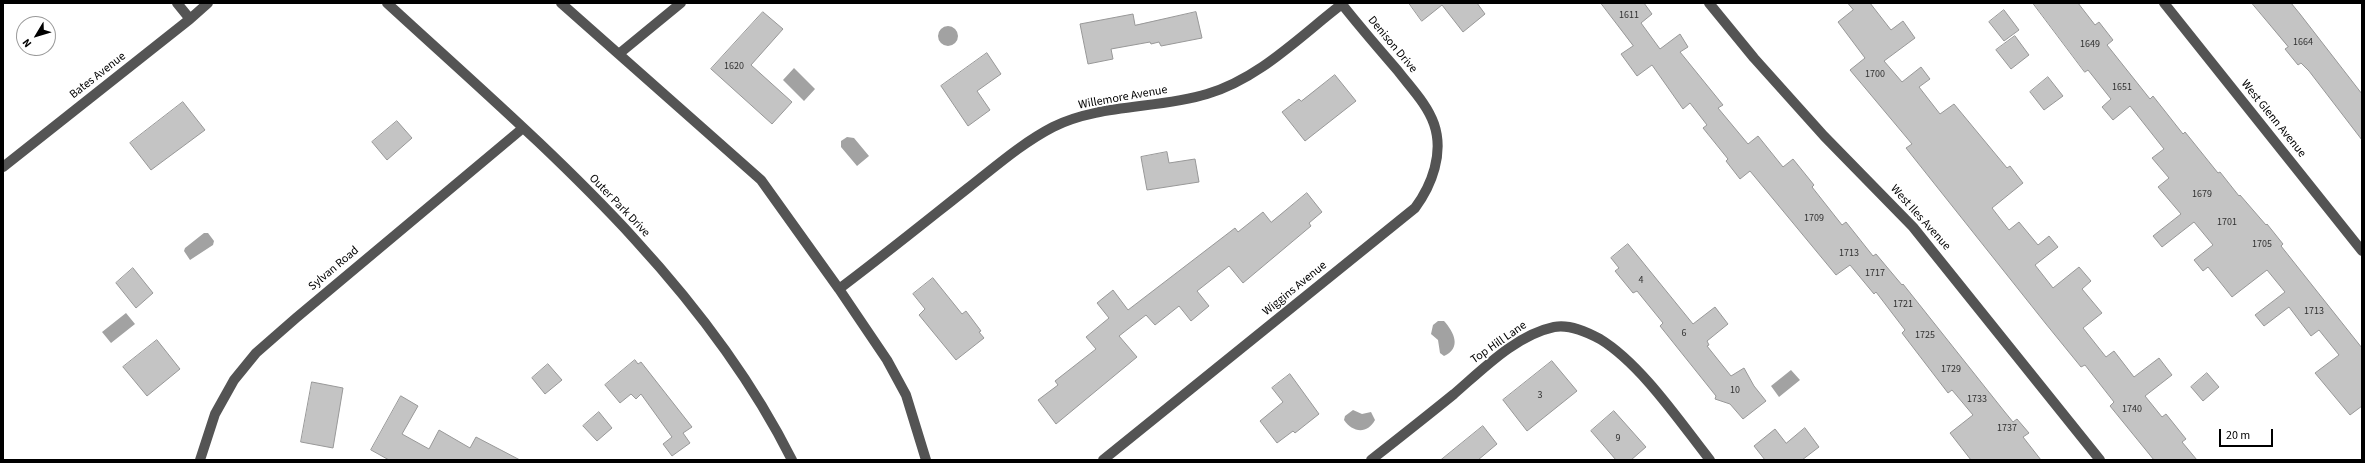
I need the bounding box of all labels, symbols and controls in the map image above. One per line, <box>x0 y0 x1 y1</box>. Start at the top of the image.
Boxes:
house number: 1611 <box>1619 10 1639 22</box>
street label: Denison Drive <box>1364 14 1420 76</box>
north arrow <box>16 16 56 56</box>
text: N <box>19 36 35 51</box>
house number: 1664 <box>2293 37 2313 49</box>
house number: 1649 <box>2080 39 2100 51</box>
street label: Bates Avenue <box>67 50 129 102</box>
house number: 1620 <box>724 61 744 73</box>
house number: 1700 <box>1865 69 1885 81</box>
street label: West Glenn Avenue <box>2237 77 2309 161</box>
house number: 1651 <box>2112 82 2132 94</box>
street label: Willemore Avenue <box>1077 83 1169 113</box>
street label: Outer Park Drive <box>585 172 653 240</box>
street label: West Iles Avenue <box>1887 182 1953 254</box>
house number: 1679 <box>2192 189 2212 201</box>
house number: 1709 <box>1804 213 1824 225</box>
house number: 1701 <box>2217 217 2237 229</box>
house number: 1705 <box>2252 239 2272 251</box>
street label: Sylvan Road <box>306 244 362 294</box>
house number: 1713 <box>1839 248 1859 260</box>
street label: Wiggins Avenue <box>1260 259 1330 319</box>
house number: 1717 <box>1865 268 1885 280</box>
house number: 4 <box>1639 275 1643 287</box>
house number: 1721 <box>1893 299 1913 311</box>
house number: 1713 <box>2304 306 2324 318</box>
street label: Top Hill Lane <box>1468 318 1530 368</box>
house number: 6 <box>1682 328 1686 340</box>
house number: 1725 <box>1915 330 1935 342</box>
house number: 1729 <box>1941 364 1961 376</box>
house number: 10 <box>1730 385 1740 397</box>
house number: 3 <box>1538 390 1542 402</box>
house number: 1733 <box>1967 394 1987 406</box>
house number: 1740 <box>2122 404 2142 416</box>
scale bar <box>2221 421 2275 447</box>
house number: 1737 <box>1997 423 2017 435</box>
text: 20 m <box>2226 427 2250 444</box>
house number: 9 <box>1616 433 1620 445</box>

